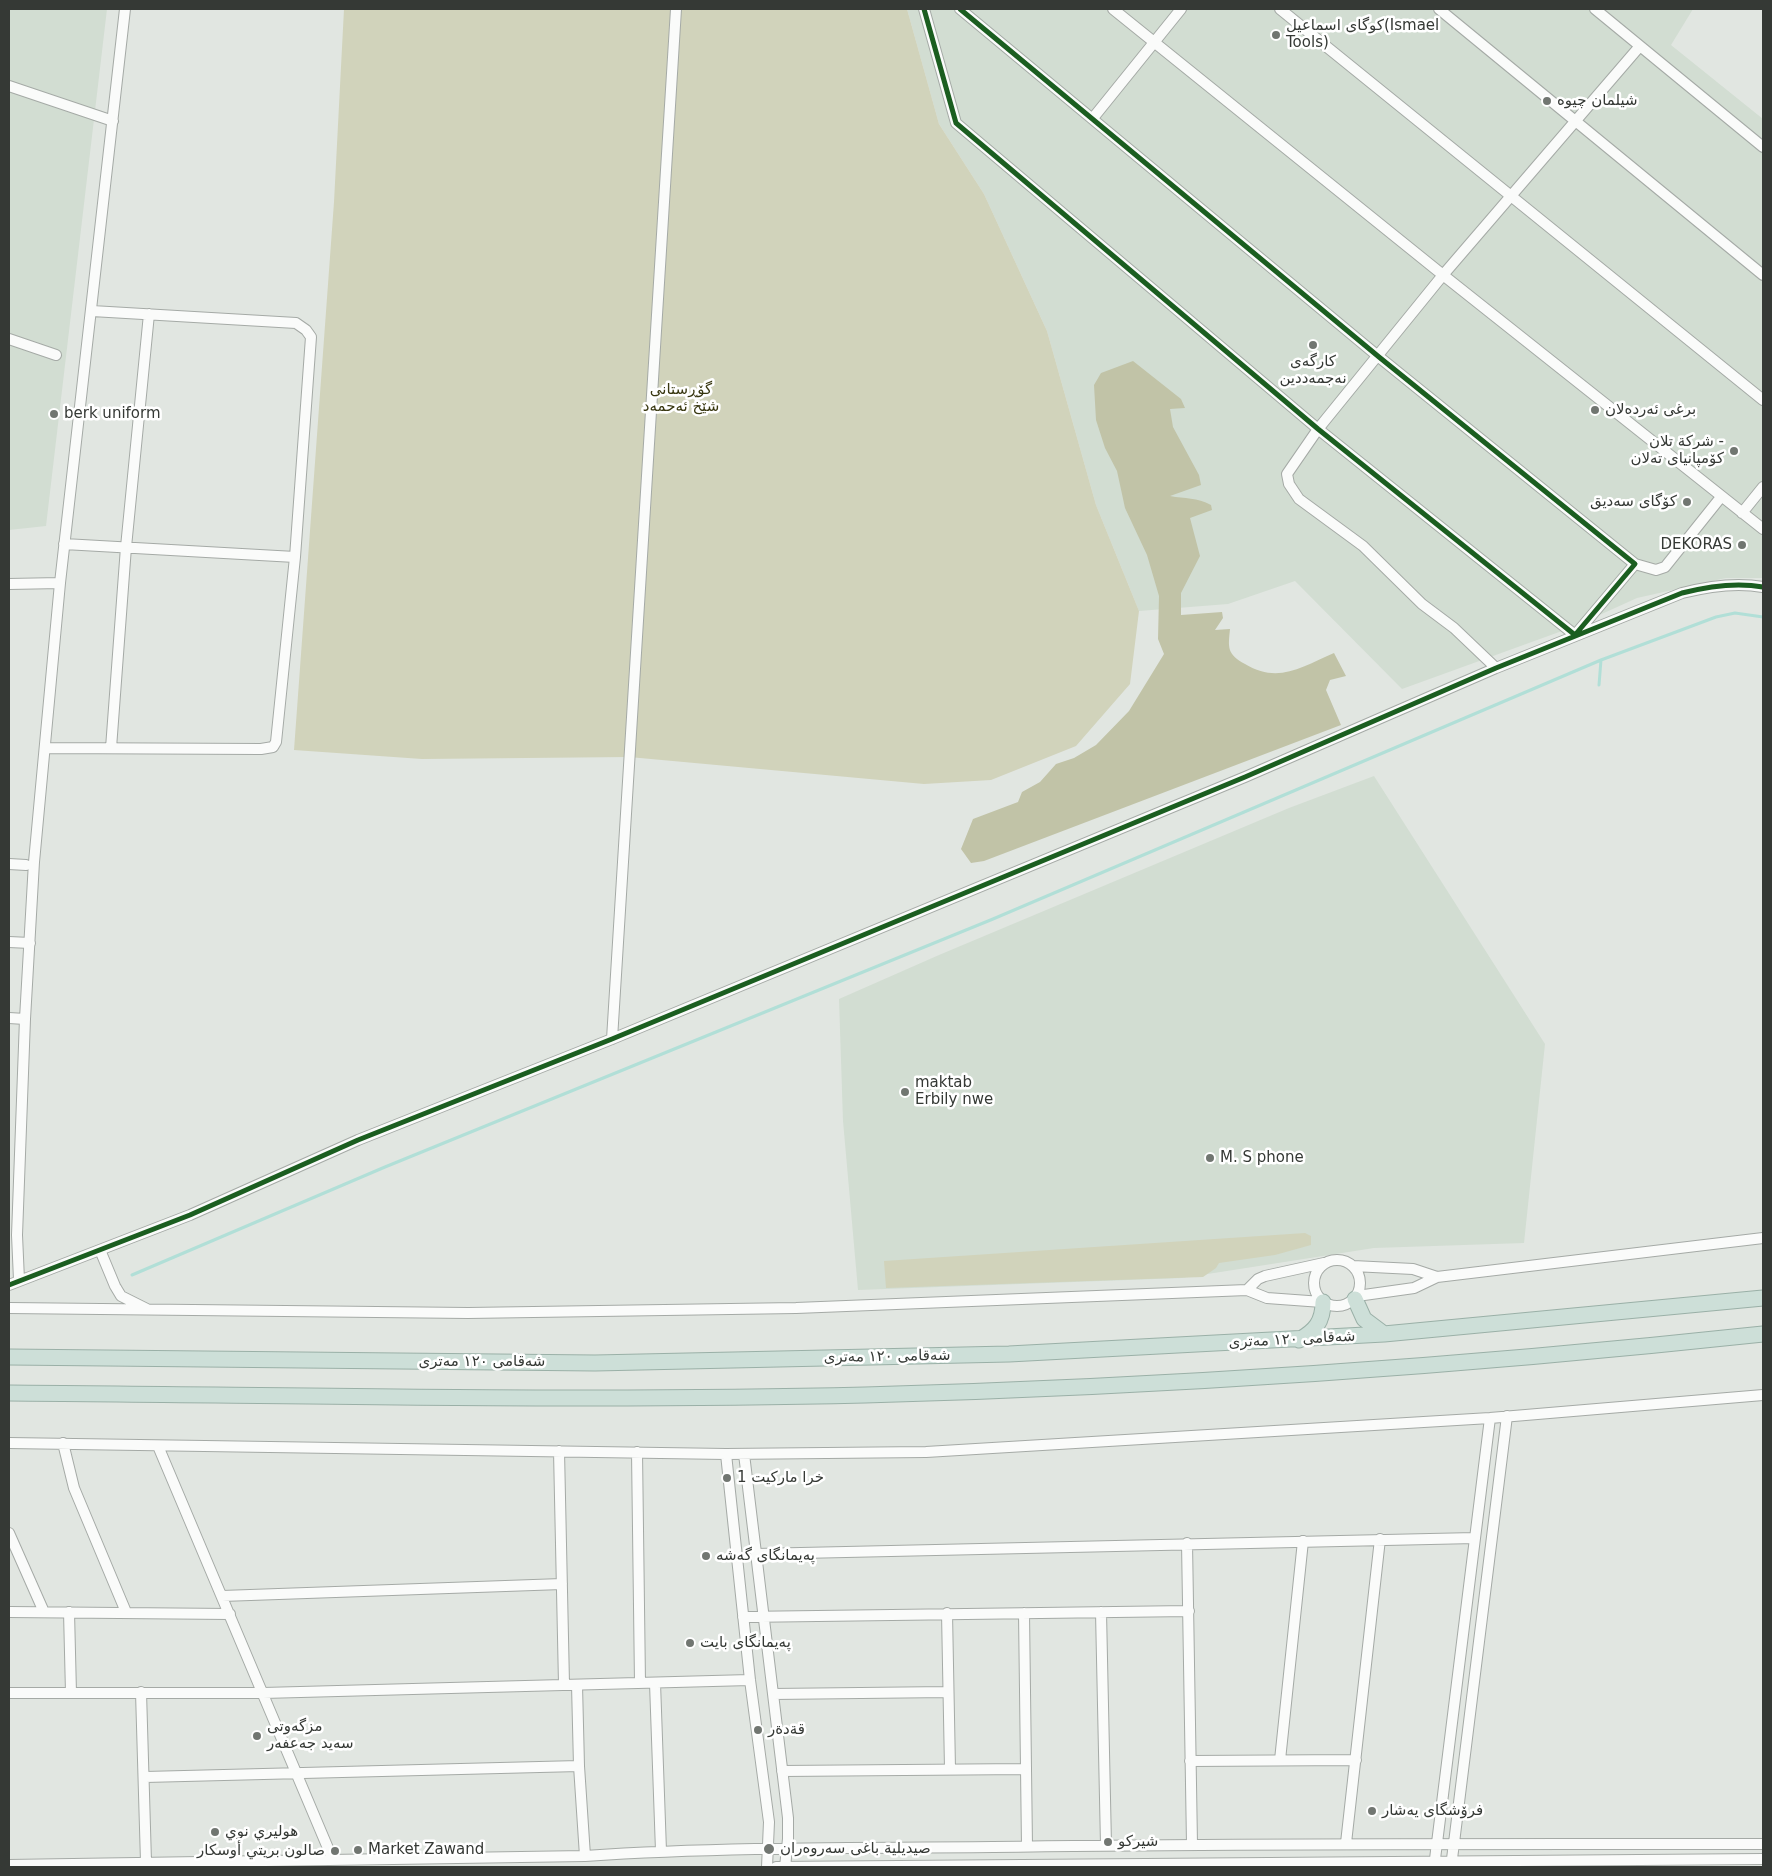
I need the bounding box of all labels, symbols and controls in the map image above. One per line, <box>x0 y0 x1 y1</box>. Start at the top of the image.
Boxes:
place label: كوگای اسماعیل(Ismael Tools) <box>1286 17 1439 52</box>
marker: كوگای اسماعیل(Ismael Tools) <box>1270 29 1282 41</box>
place label: شيلمان چیوه <box>1557 92 1637 110</box>
marker: شيلمان چیوه <box>1541 95 1553 107</box>
marker: کارگەی نەجمەددین <box>1307 339 1319 351</box>
place label: کارگەی نەجمەددین <box>1279 353 1347 388</box>
park label: گۆڕستانی شێخ ئەحمەد <box>643 381 719 416</box>
place label: برغی ئەردەلان <box>1605 401 1696 419</box>
marker: برغی ئەردەلان <box>1589 404 1601 416</box>
place label: berk uniform <box>64 405 161 423</box>
marker: berk uniform <box>48 408 60 420</box>
place label: شركة تلان - کۆمپانیای تەلان <box>1630 433 1724 468</box>
marker: شركة تلان - کۆمپانیای تەلان <box>1728 445 1740 457</box>
place label: کۆگای سەدیق <box>1590 493 1677 511</box>
marker: کۆگای سەدیق <box>1681 496 1693 508</box>
place label: DEKORAS <box>1661 536 1732 554</box>
marker: DEKORAS <box>1736 539 1748 551</box>
place label: maktab Erbily nwe <box>915 1074 993 1109</box>
marker: maktab Erbily nwe <box>899 1086 911 1098</box>
place label: M. S phone <box>1220 1149 1304 1167</box>
marker: M. S phone <box>1204 1152 1216 1164</box>
street label: شەقامی ١٢٠ مەتری <box>1228 1328 1356 1352</box>
street label: شەقامی ١٢٠ مەتری <box>823 1347 951 1367</box>
street label: شەقامی ١٢٠ مەتری <box>419 1353 545 1371</box>
place label: خرا ماركيت 1 <box>737 1469 824 1487</box>
marker: خرا ماركيت 1 <box>721 1472 733 1484</box>
place label: پەیمانگای گەشە <box>716 1547 815 1565</box>
marker: پەیمانگای گەشە <box>700 1550 712 1562</box>
place label: پەیمانگای بایت <box>700 1634 791 1652</box>
marker: پەیمانگای بایت <box>684 1637 696 1649</box>
place label: مزگەوتی سەید جەعفەر <box>267 1718 354 1753</box>
place label: قةدةر <box>768 1721 805 1739</box>
marker: قةدةر <box>752 1724 764 1736</box>
marker: مزگەوتی سەید جەعفەر <box>251 1730 263 1742</box>
place label: فرۆشگای یەشار <box>1382 1802 1483 1820</box>
marker: فرۆشگای یەشار <box>1366 1805 1378 1817</box>
place label: هوليري نوي <box>225 1823 298 1841</box>
marker: هوليري نوي <box>209 1826 221 1838</box>
place label: شيركو <box>1118 1833 1158 1851</box>
marker: شيركو <box>1102 1836 1114 1848</box>
place label: صيديلیة باغی سەروەران <box>780 1840 931 1858</box>
place label: Market Zawand <box>368 1841 484 1859</box>
place label: صالون بريتي أوسكار <box>197 1842 325 1860</box>
marker: صيديلیة باغی سەروەران <box>762 1842 776 1856</box>
marker: Market Zawand <box>352 1844 364 1856</box>
marker: صالون بريتي أوسكار <box>329 1845 341 1857</box>

